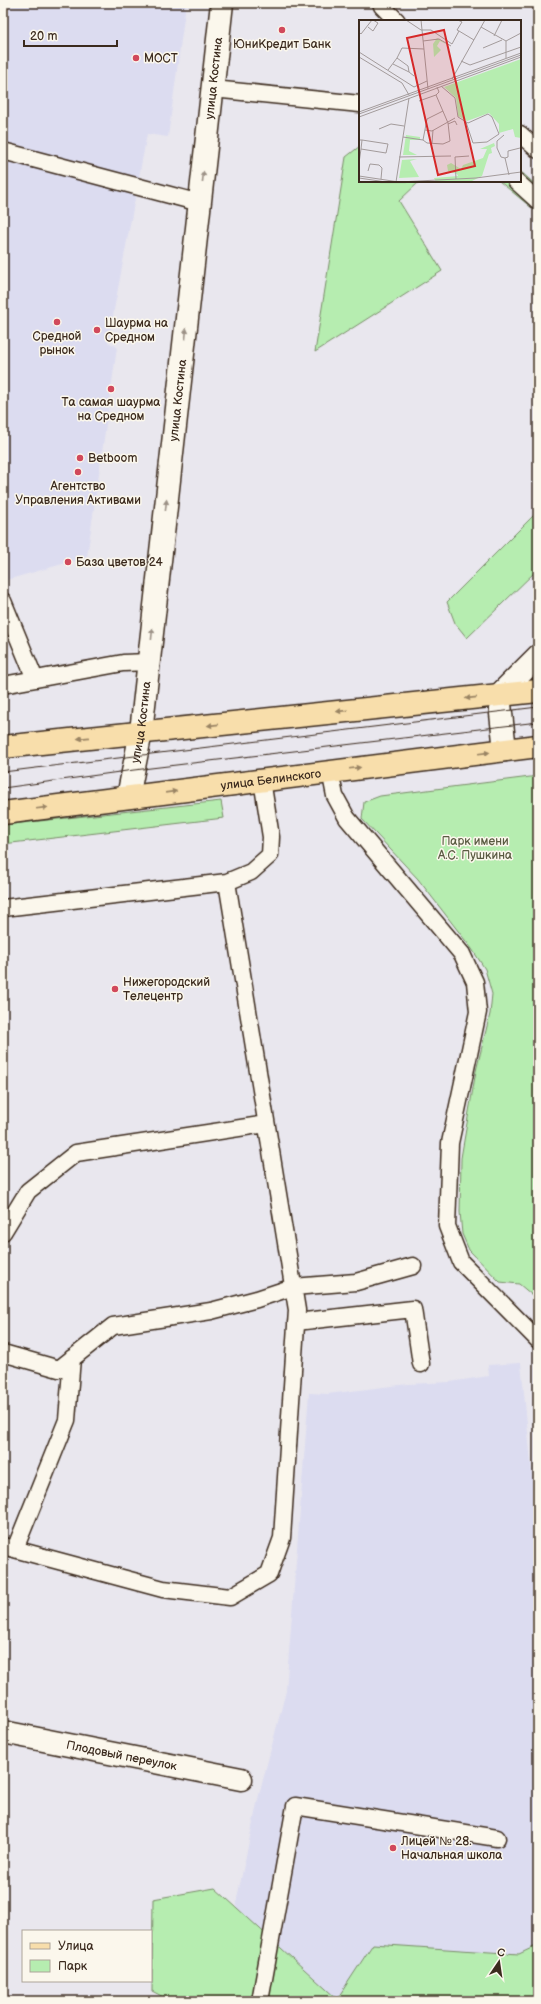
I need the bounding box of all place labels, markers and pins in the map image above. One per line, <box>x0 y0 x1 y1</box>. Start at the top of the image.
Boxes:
marker: ЮниКредит Банк <box>277 25 287 35</box>
place label: ЮниКредит Банк <box>233 37 332 52</box>
place label: МОСТ <box>144 51 178 66</box>
marker: МОСТ <box>131 53 141 63</box>
place label: Шаурма на Средном <box>105 316 168 345</box>
marker: Средной рынок <box>52 317 62 327</box>
marker: Шаурма на Средном <box>92 325 102 335</box>
place label: Средной рынок <box>33 329 82 358</box>
marker: Та самая шаурма на Средном <box>106 384 116 394</box>
place label: Та самая шаурма на Средном <box>62 395 160 424</box>
place label: Betboom <box>88 451 137 466</box>
marker: Betboom <box>75 453 85 463</box>
marker: Агентство Управления Активами <box>73 467 83 477</box>
place label: Агентство Управления Активами <box>15 479 141 508</box>
place label: База цветов 24 <box>76 555 164 570</box>
marker: База цветов 24 <box>63 557 73 567</box>
place label: Нижегородский Телецентр <box>123 975 210 1004</box>
marker: Нижегородский Телецентр <box>110 984 120 994</box>
place label: Лицей № 28. Начальная школа <box>400 1834 502 1863</box>
marker: Лицей № 28. Начальная школа <box>388 1843 398 1853</box>

